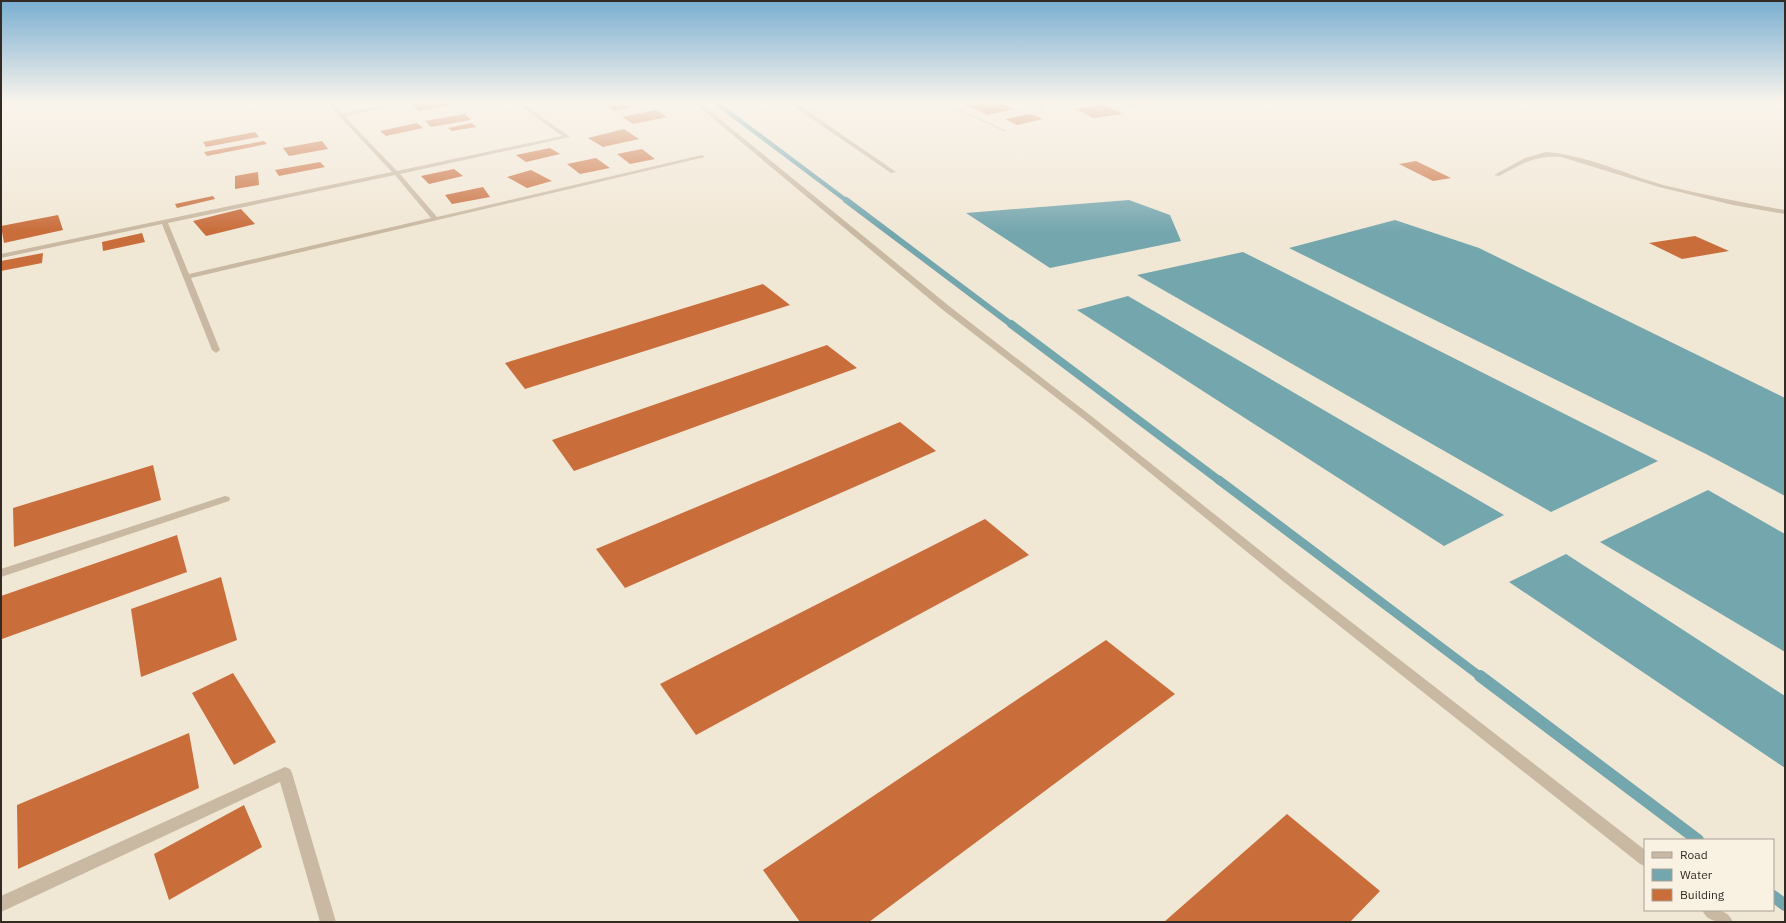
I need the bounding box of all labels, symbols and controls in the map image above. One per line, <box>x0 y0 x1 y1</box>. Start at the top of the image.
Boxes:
legend <box>1644 839 1774 911</box>
text: Road <box>1680 847 1708 862</box>
text: Water <box>1680 867 1713 882</box>
text: Building <box>1680 887 1725 902</box>

